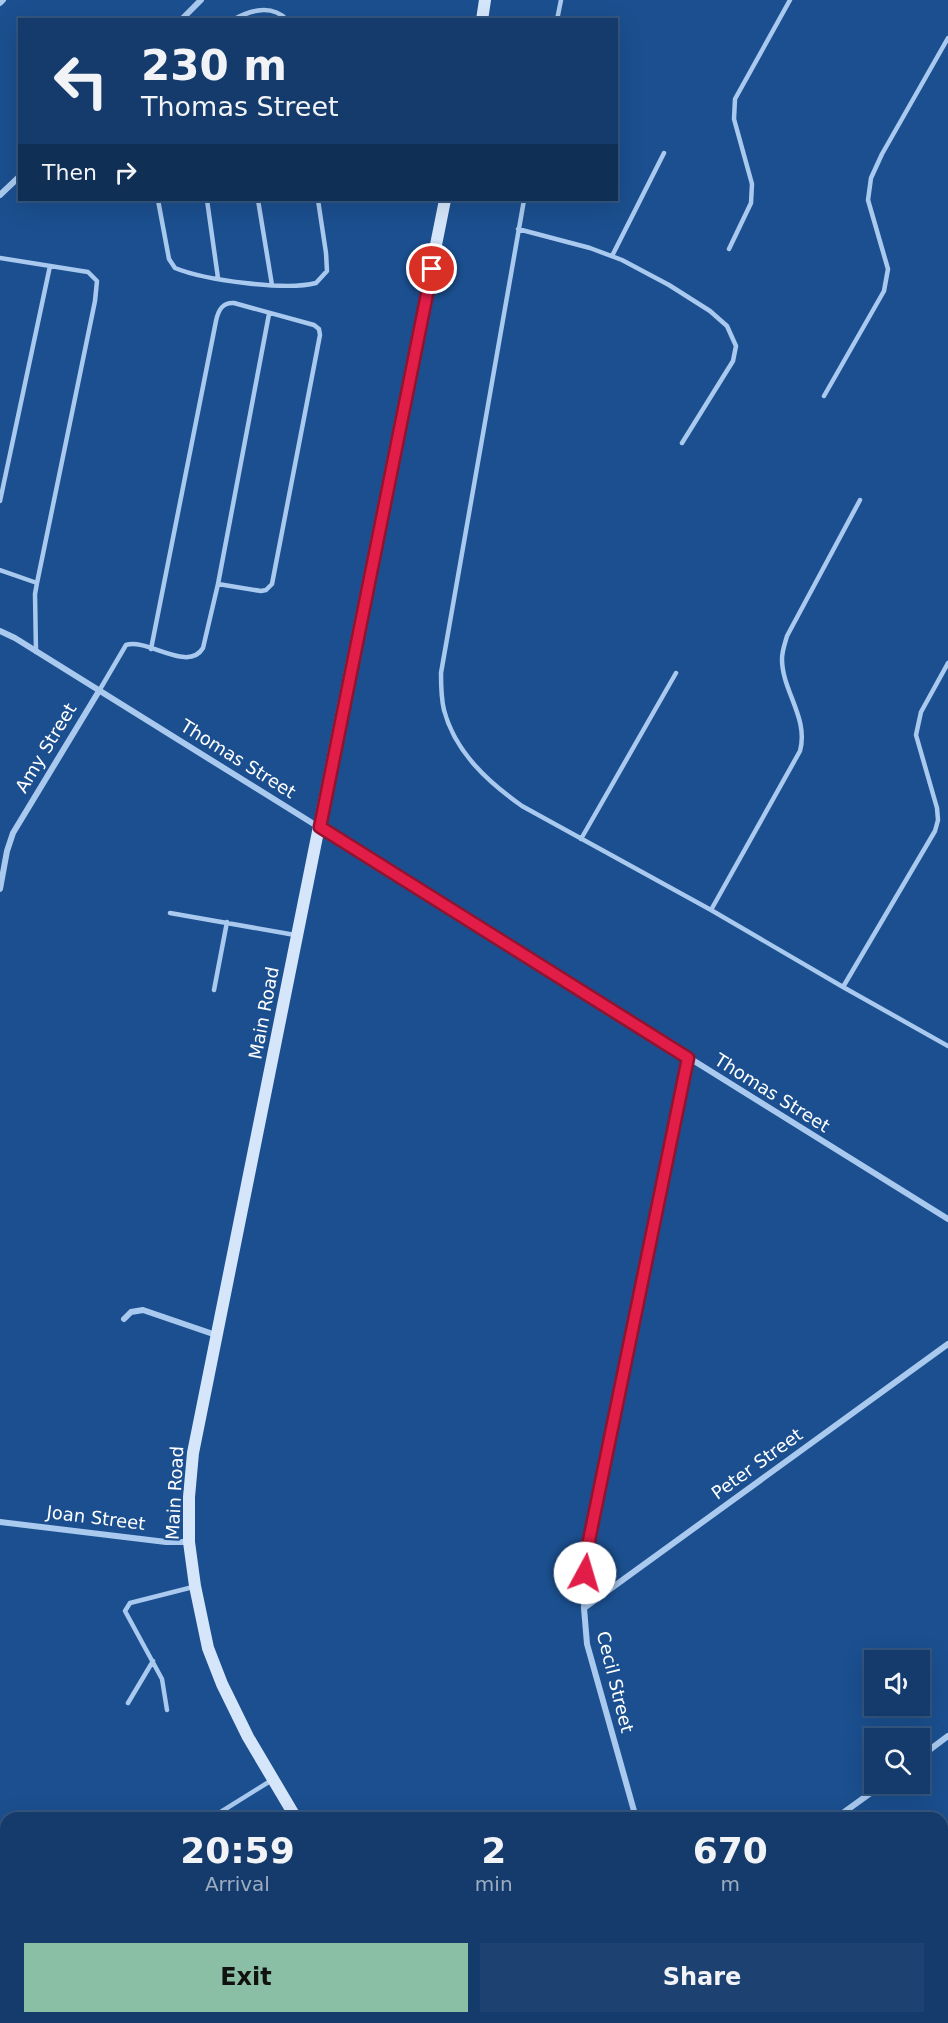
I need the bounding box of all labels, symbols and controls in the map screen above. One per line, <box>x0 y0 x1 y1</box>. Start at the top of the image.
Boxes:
text: 230 m <box>141 41 287 90</box>
icon: left <box>42 42 120 120</box>
text: Thomas Street <box>141 91 339 122</box>
icon: right <box>109 156 142 189</box>
text: Then <box>42 160 97 185</box>
pin <box>406 243 457 294</box>
icon: arrive <box>415 252 448 285</box>
street label: Amy Street <box>11 699 81 796</box>
street label: Thomas Street <box>176 714 300 802</box>
street label: Main Road <box>244 965 283 1061</box>
street label: Thomas Street <box>710 1048 834 1136</box>
street label: Peter Street <box>707 1424 806 1504</box>
street label: Main Road <box>162 1446 187 1540</box>
street label: Joan Street <box>45 1501 147 1534</box>
position arrow <box>553 1541 617 1605</box>
street label: Cecil Street <box>593 1629 638 1735</box>
map controls <box>864 1650 930 1794</box>
button: sound <box>864 1650 930 1716</box>
button: search <box>864 1728 930 1794</box>
text: 20:59 <box>180 1830 295 1871</box>
text: 2 <box>481 1830 506 1871</box>
text: 670 <box>693 1830 768 1871</box>
text: Arrival <box>205 1872 270 1896</box>
text: min <box>475 1872 513 1896</box>
text: m <box>721 1872 740 1896</box>
button: Exit <box>24 1943 468 2012</box>
button: Share <box>480 1943 924 2012</box>

